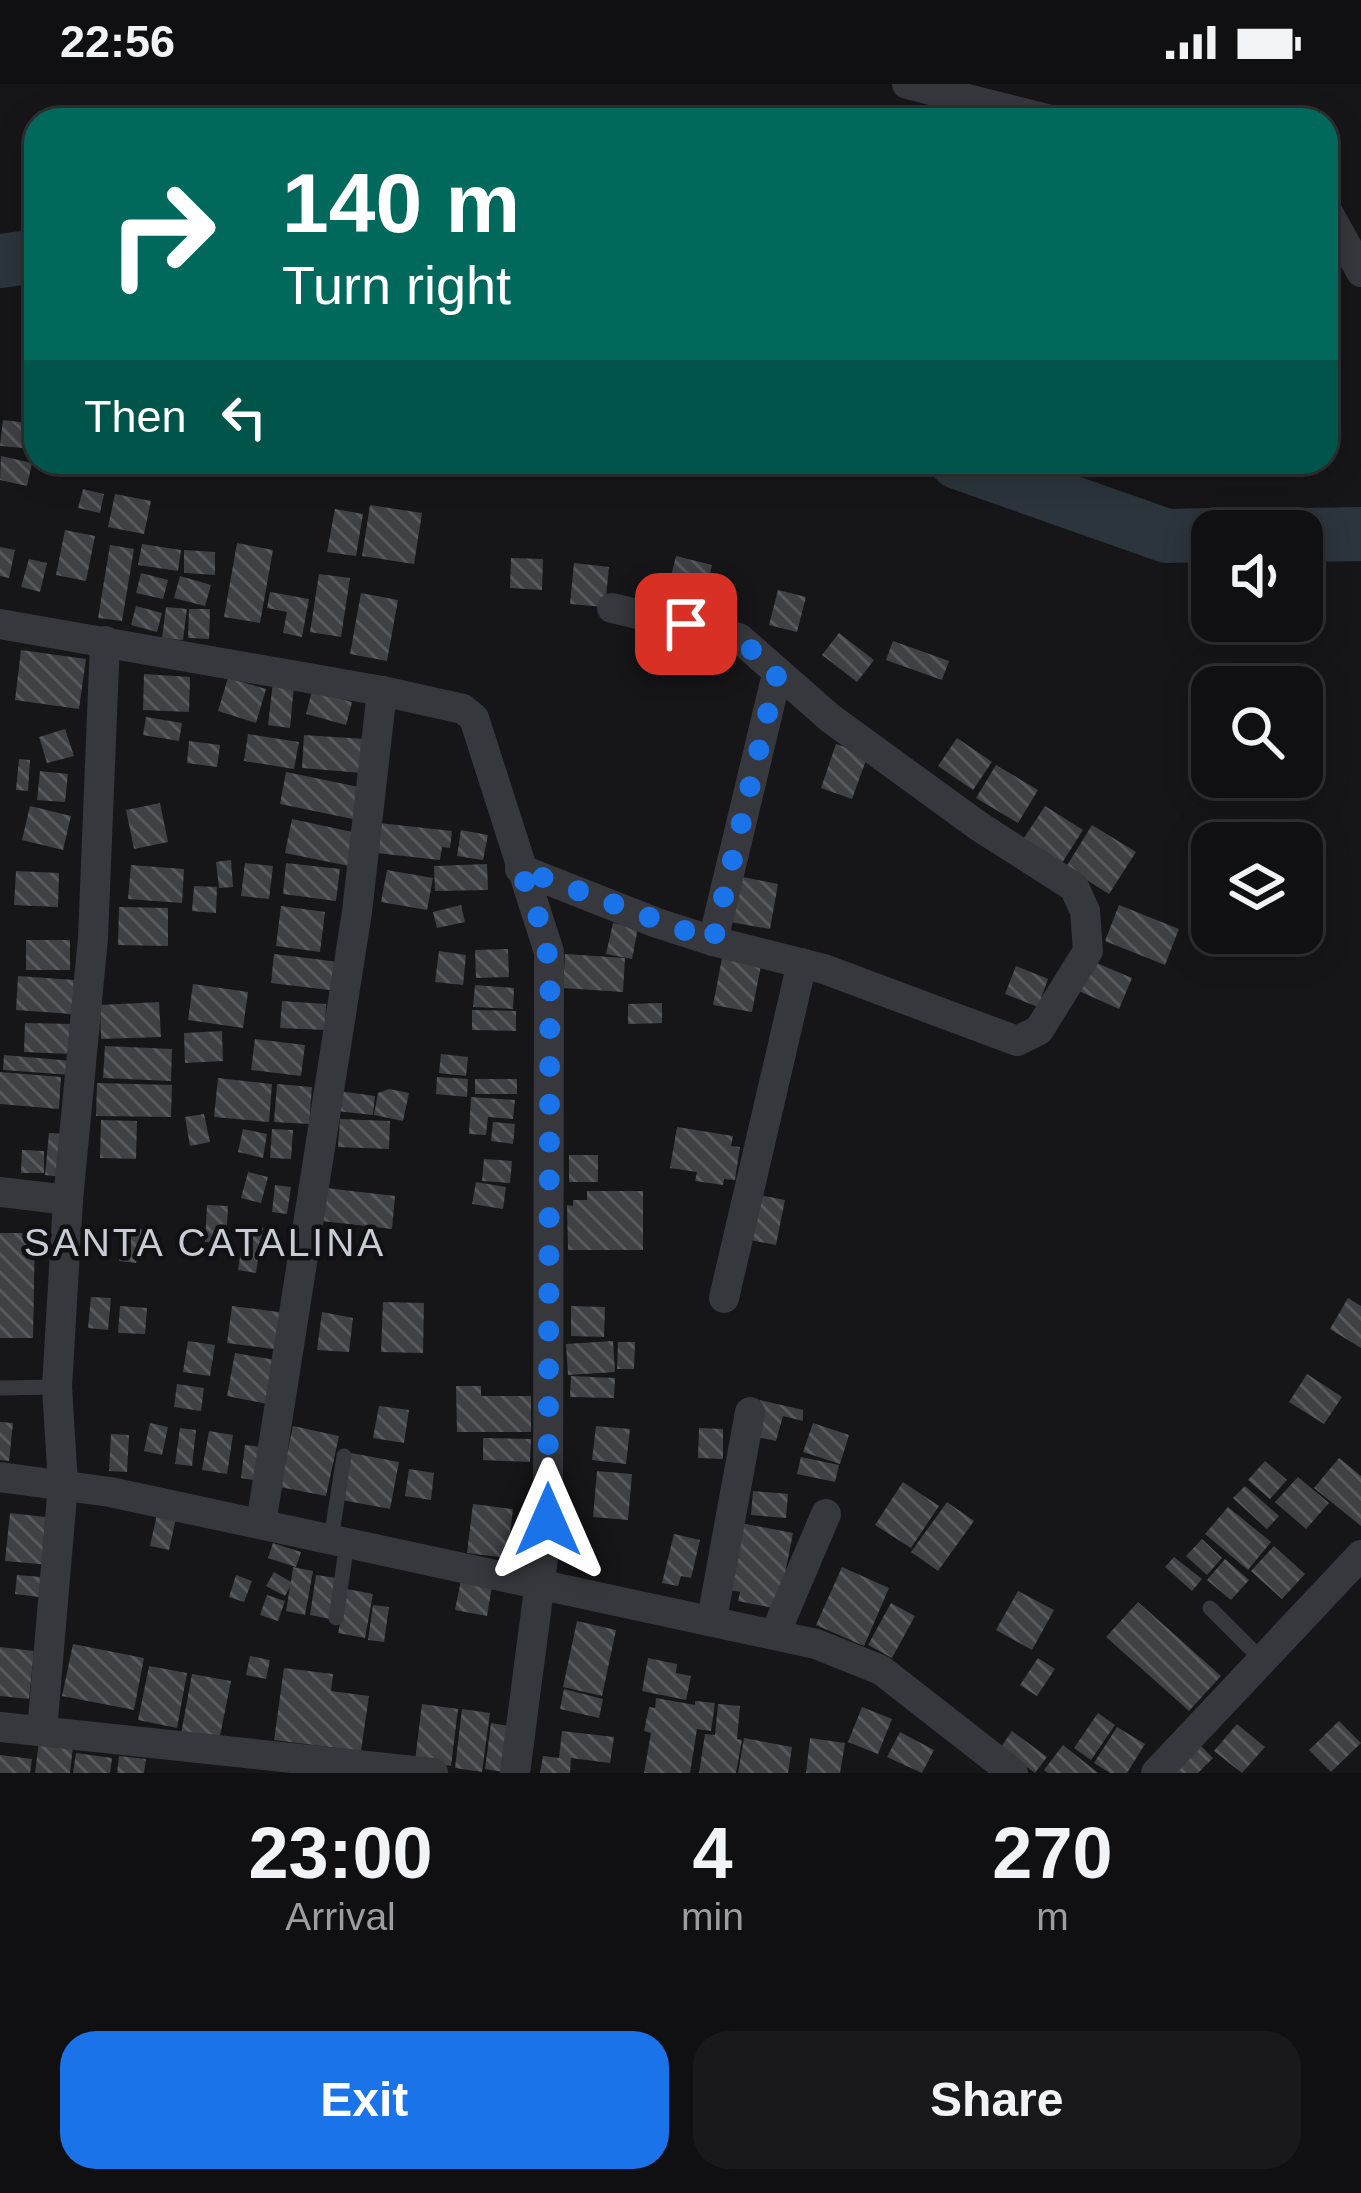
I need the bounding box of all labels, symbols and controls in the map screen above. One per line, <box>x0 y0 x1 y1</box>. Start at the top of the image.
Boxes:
text: 22:56 <box>60 16 175 67</box>
icon: right <box>84 156 240 312</box>
text: 140 m <box>282 156 520 250</box>
text: Turn right <box>282 255 511 315</box>
icon: left <box>211 384 277 450</box>
text: Then <box>84 391 187 442</box>
map controls <box>1191 510 1323 954</box>
button: sound <box>1191 510 1323 642</box>
pin <box>635 573 737 675</box>
icon: arrive <box>653 591 719 657</box>
button: search <box>1191 666 1323 798</box>
button: layers <box>1191 822 1323 954</box>
district label: SANTA CATALINA <box>24 1221 386 1264</box>
position arrow <box>485 1457 611 1583</box>
text: 23:00 <box>248 1813 433 1893</box>
text: 4 <box>692 1813 733 1893</box>
text: 270 <box>992 1813 1113 1893</box>
text: Arrival <box>285 1895 396 1938</box>
text: min <box>681 1895 744 1938</box>
text: m <box>1036 1895 1069 1938</box>
button: Exit <box>60 2031 669 2169</box>
button: Share <box>693 2031 1301 2169</box>

